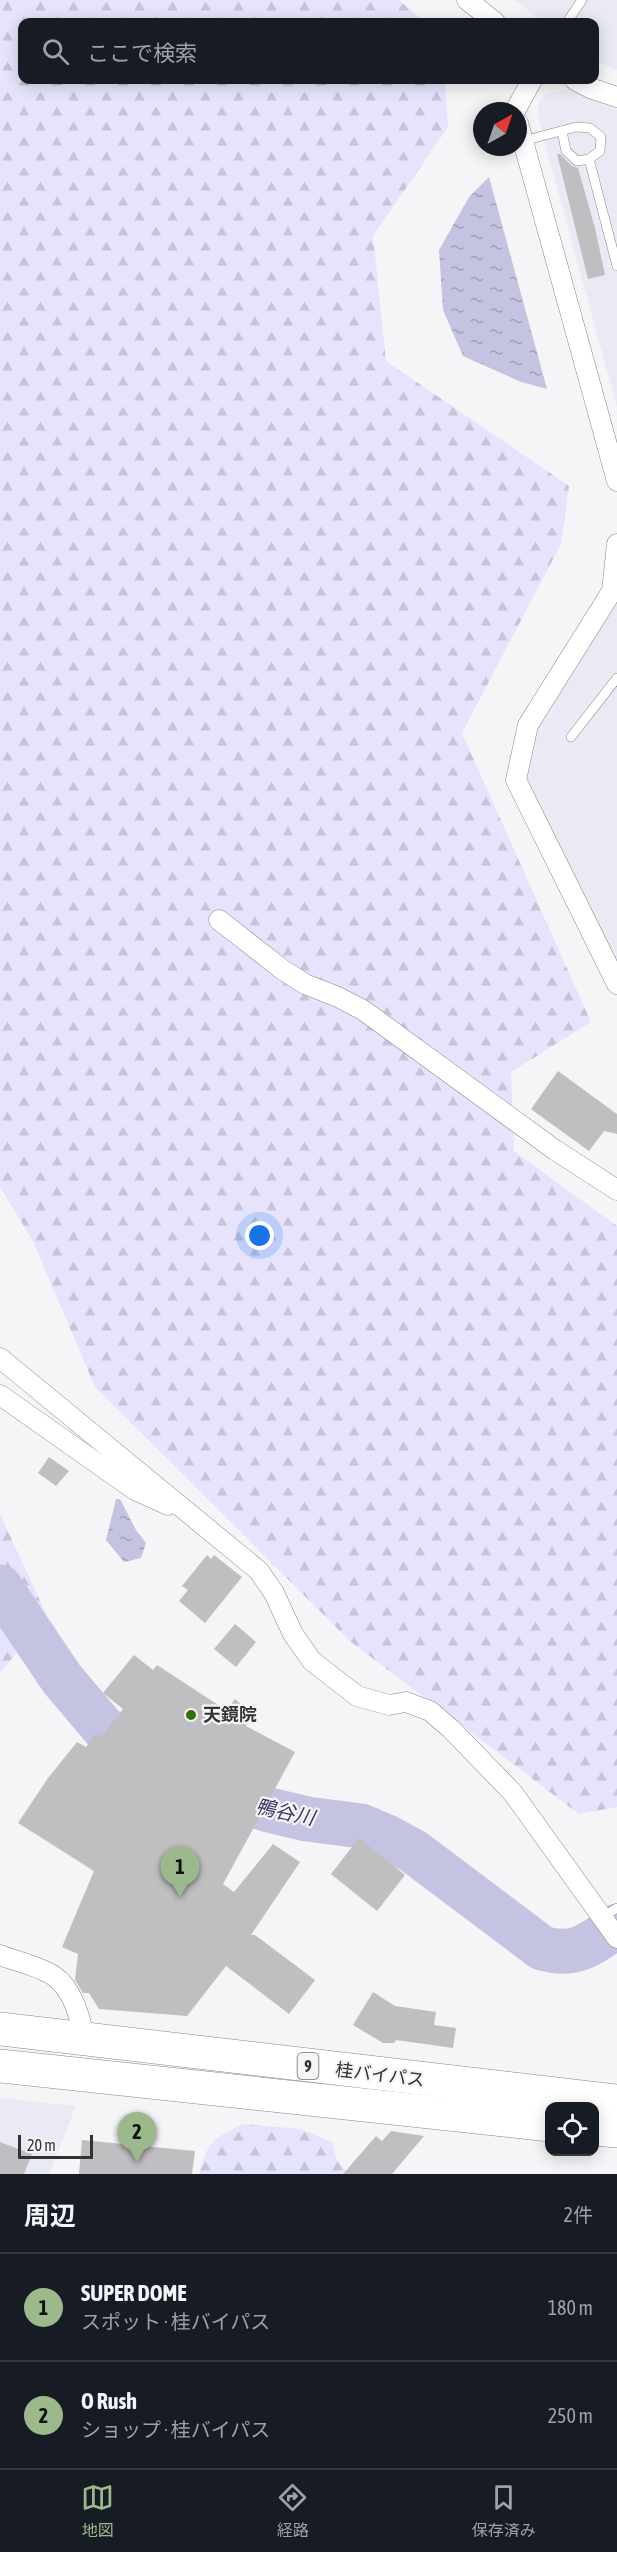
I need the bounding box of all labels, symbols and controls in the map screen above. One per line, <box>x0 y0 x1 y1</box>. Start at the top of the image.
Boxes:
search box <box>18 18 599 84</box>
icon: search <box>39 35 72 68</box>
text: ここで検索 <box>87 40 197 66</box>
north arrow <box>473 102 527 156</box>
your location <box>245 1221 274 1250</box>
place label: 天鏡院 <box>203 1704 257 1725</box>
marker: 天鏡院 <box>184 1708 198 1722</box>
water label: 鴨谷川 <box>253 1794 319 1829</box>
pin: 1 <box>160 1848 200 1897</box>
road number: 9 <box>298 2053 318 2079</box>
street label: 桂バイパス <box>334 2059 426 2090</box>
map controls <box>545 2102 599 2156</box>
button: locate <box>545 2102 599 2156</box>
pin: 2 <box>118 2112 156 2162</box>
scale bar <box>18 2132 93 2160</box>
text: 20 m <box>27 2136 56 2154</box>
text: 周辺 <box>24 2201 76 2231</box>
text: 2件 <box>564 2203 593 2226</box>
text: SUPER DOME <box>81 2280 187 2306</box>
text: 1 <box>39 2296 48 2319</box>
text: 180 m <box>548 2296 593 2319</box>
text: スポット · 桂バイパス <box>81 2310 270 2333</box>
text: O Rush <box>81 2388 137 2414</box>
text: 2 <box>39 2404 48 2427</box>
text: 250 m <box>548 2404 593 2427</box>
text: ショップ · 桂バイパス <box>81 2418 270 2441</box>
tab: 地図 <box>81 2481 114 2541</box>
tab: 経路 <box>276 2481 309 2541</box>
tab: 保存済み <box>472 2481 536 2541</box>

